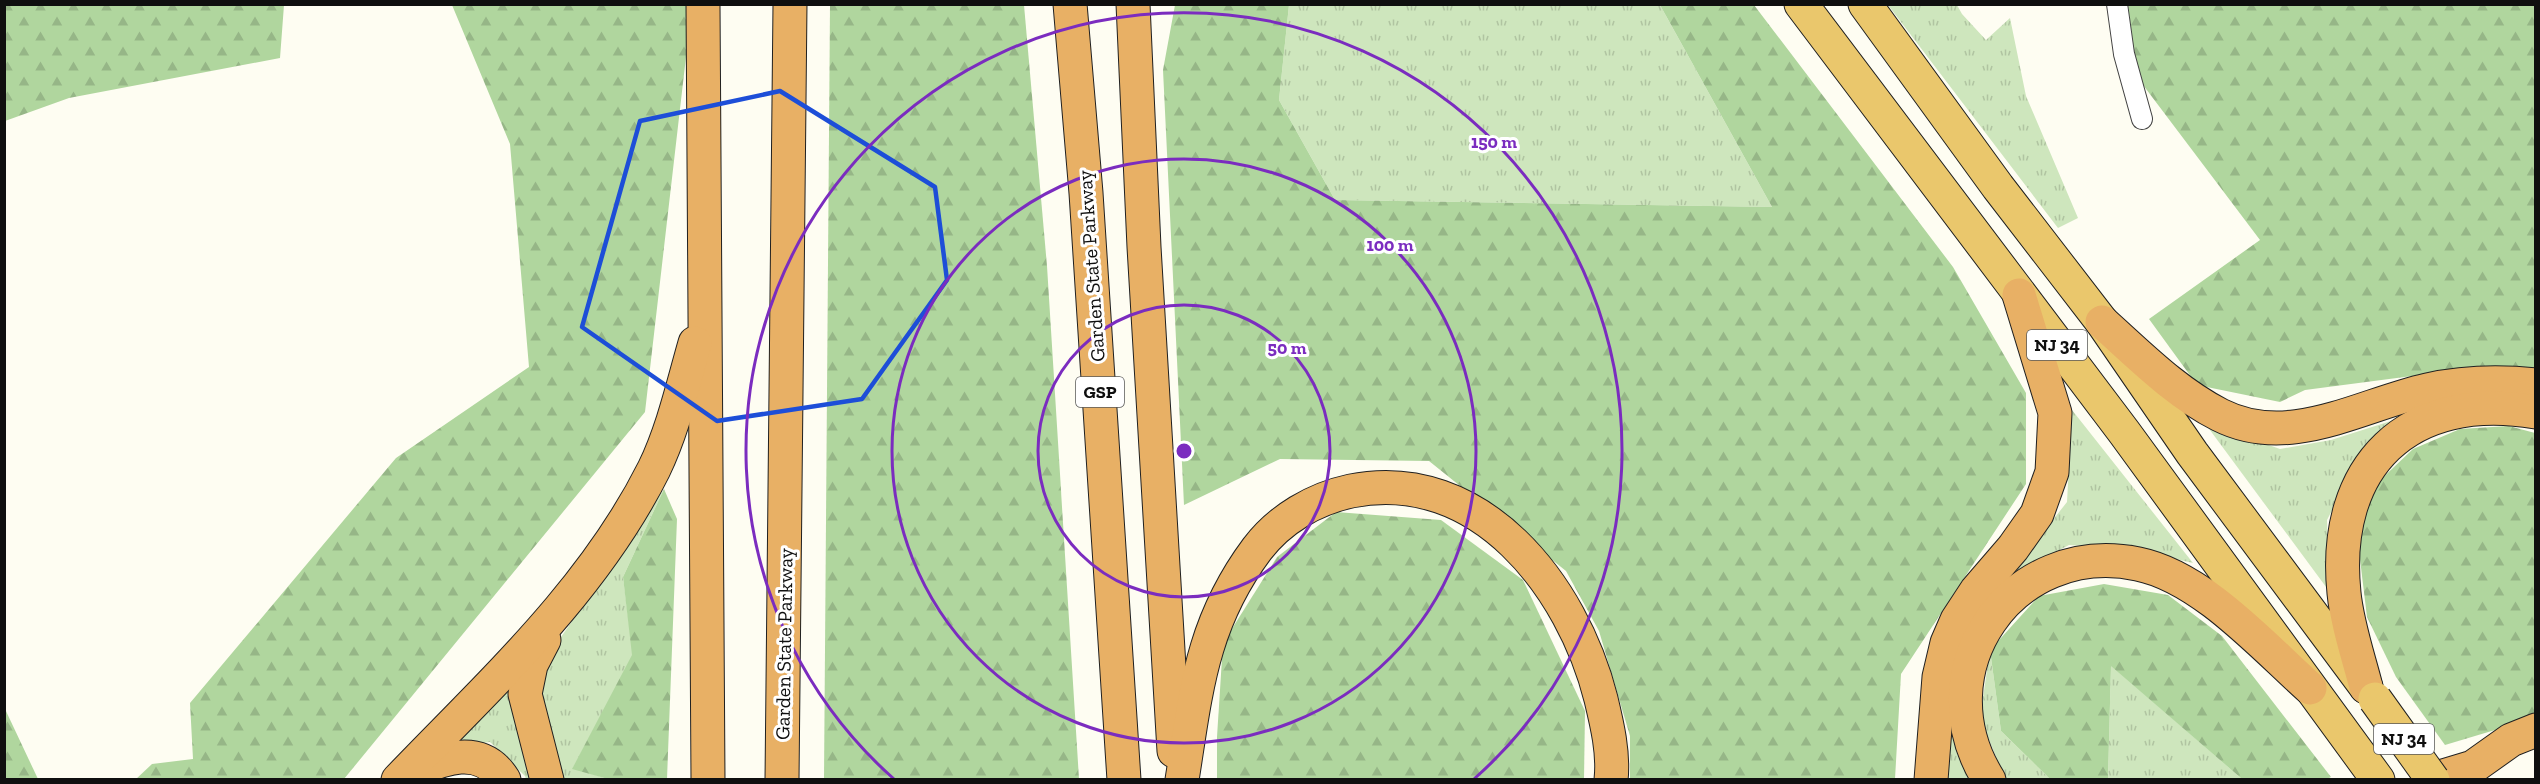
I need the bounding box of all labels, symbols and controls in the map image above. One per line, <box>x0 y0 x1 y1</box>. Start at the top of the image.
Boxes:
text: 150 m <box>1471 131 1517 153</box>
street label: Garden State Parkway <box>1072 169 1110 363</box>
text: 100 m <box>1366 234 1414 256</box>
road number: NJ 34 <box>2027 330 2087 360</box>
text: 50 m <box>1268 337 1307 359</box>
road number: GSP <box>1076 377 1124 407</box>
centre of rings <box>1174 441 1194 461</box>
street label: Garden State Parkway <box>770 547 798 740</box>
road number: NJ 34 <box>2374 724 2434 754</box>

